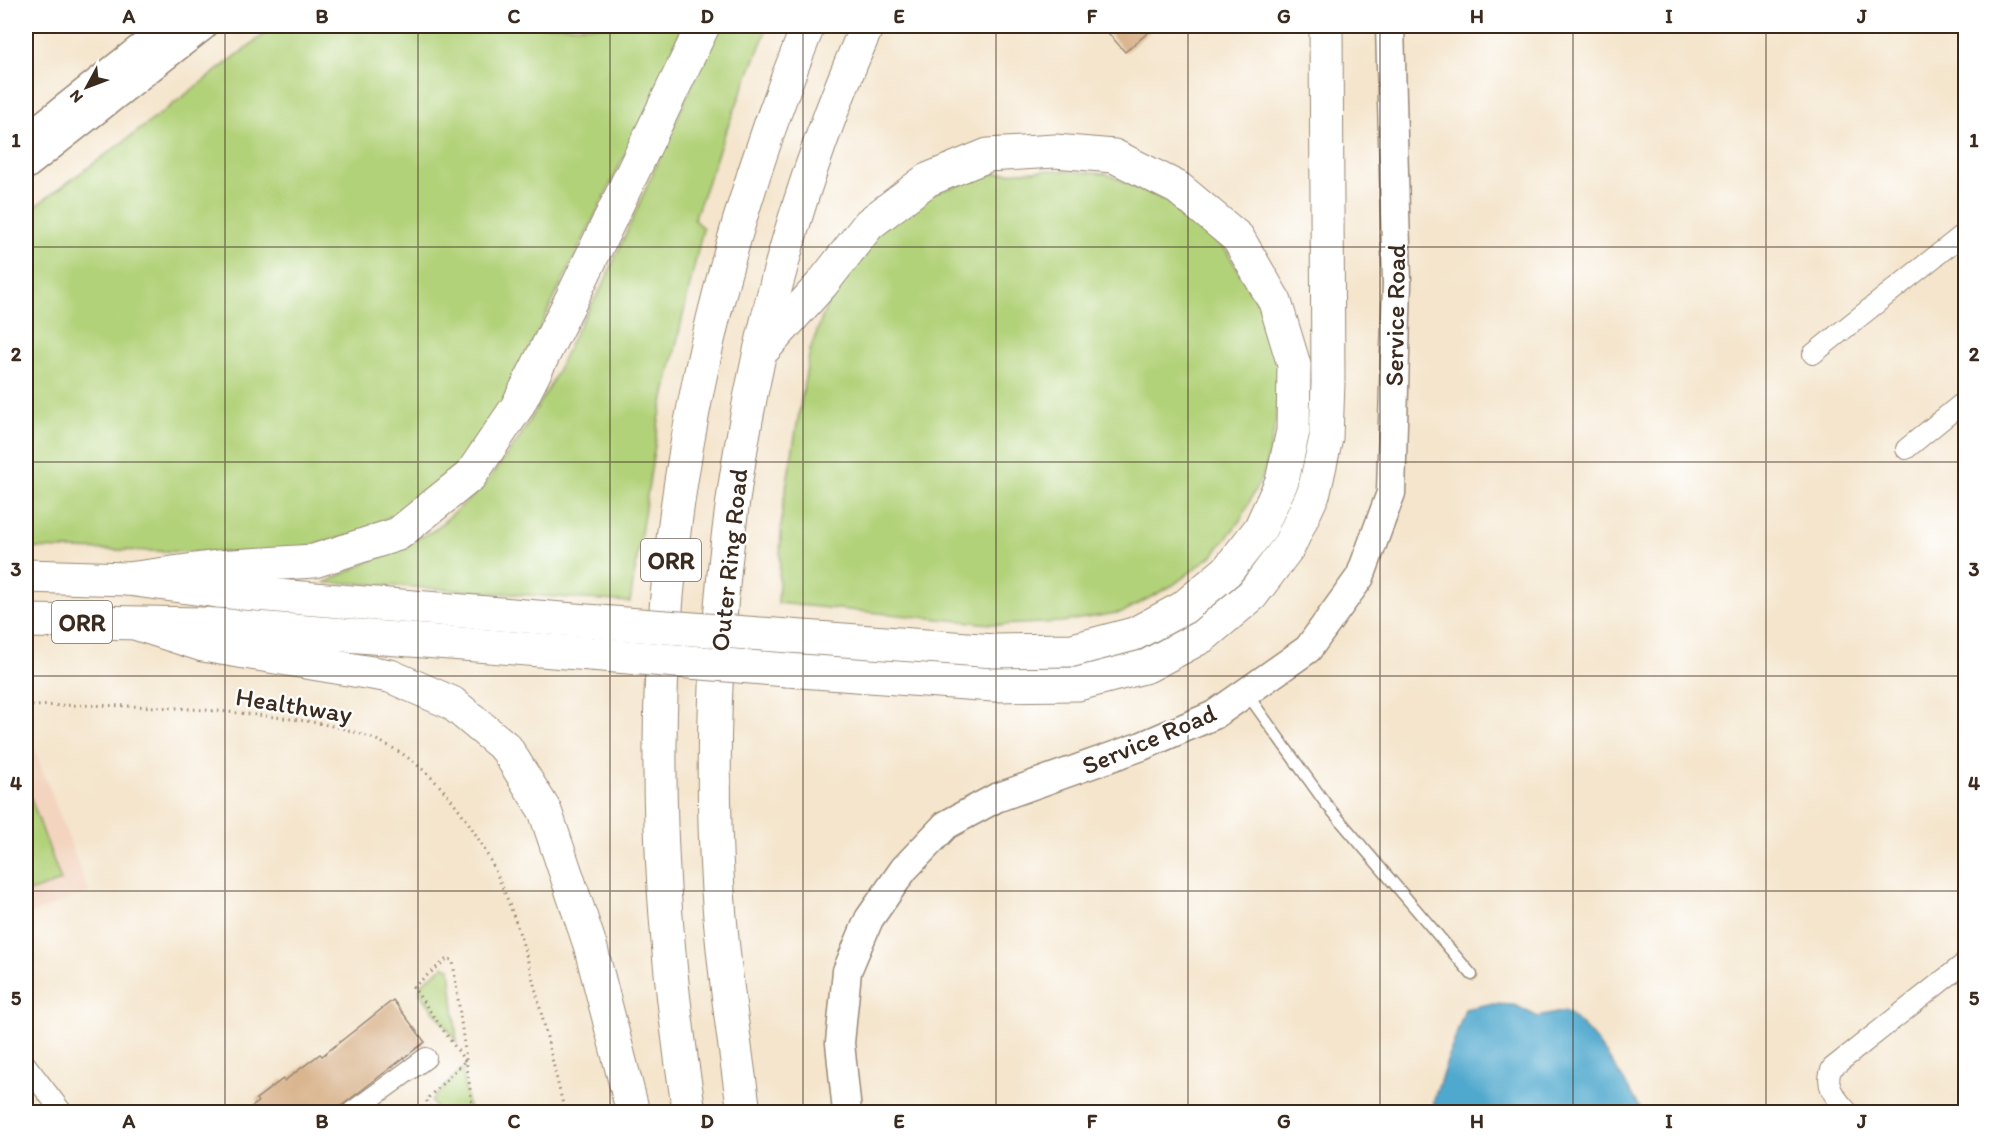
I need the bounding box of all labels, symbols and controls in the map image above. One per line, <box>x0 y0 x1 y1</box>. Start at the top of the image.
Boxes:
text: A <box>122 4 136 28</box>
text: B <box>316 4 329 28</box>
text: C <box>508 4 521 28</box>
text: D <box>700 4 714 28</box>
text: E <box>893 4 905 28</box>
text: F <box>1087 4 1098 28</box>
text: G <box>1277 4 1291 28</box>
text: H <box>1470 4 1484 28</box>
text: I <box>1665 4 1673 28</box>
text: J <box>1856 4 1867 28</box>
north arrow <box>57 57 117 117</box>
text: N <box>65 86 87 107</box>
text: 1 <box>11 128 21 152</box>
text: 1 <box>1969 128 1979 152</box>
street label: Service Road <box>1378 243 1412 387</box>
text: 2 <box>11 342 22 366</box>
text: 2 <box>1969 342 1980 366</box>
street label: Outer Ring Road <box>704 467 755 653</box>
road number: ORR <box>641 539 701 581</box>
text: 3 <box>11 557 22 581</box>
text: 3 <box>1969 557 1980 581</box>
road number: ORR <box>52 601 112 643</box>
street label: Healthway <box>233 680 355 730</box>
street label: Service Road <box>1077 696 1221 782</box>
text: 4 <box>10 771 22 795</box>
text: 4 <box>1968 771 1980 795</box>
text: 5 <box>11 986 22 1010</box>
text: 5 <box>1969 986 1980 1010</box>
text: A <box>122 1109 136 1133</box>
text: B <box>316 1109 329 1133</box>
text: C <box>508 1109 521 1133</box>
text: D <box>700 1109 714 1133</box>
text: E <box>893 1109 905 1133</box>
text: F <box>1087 1109 1098 1133</box>
text: G <box>1277 1109 1291 1133</box>
text: H <box>1470 1109 1484 1133</box>
text: I <box>1665 1109 1673 1133</box>
text: J <box>1856 1109 1867 1133</box>

